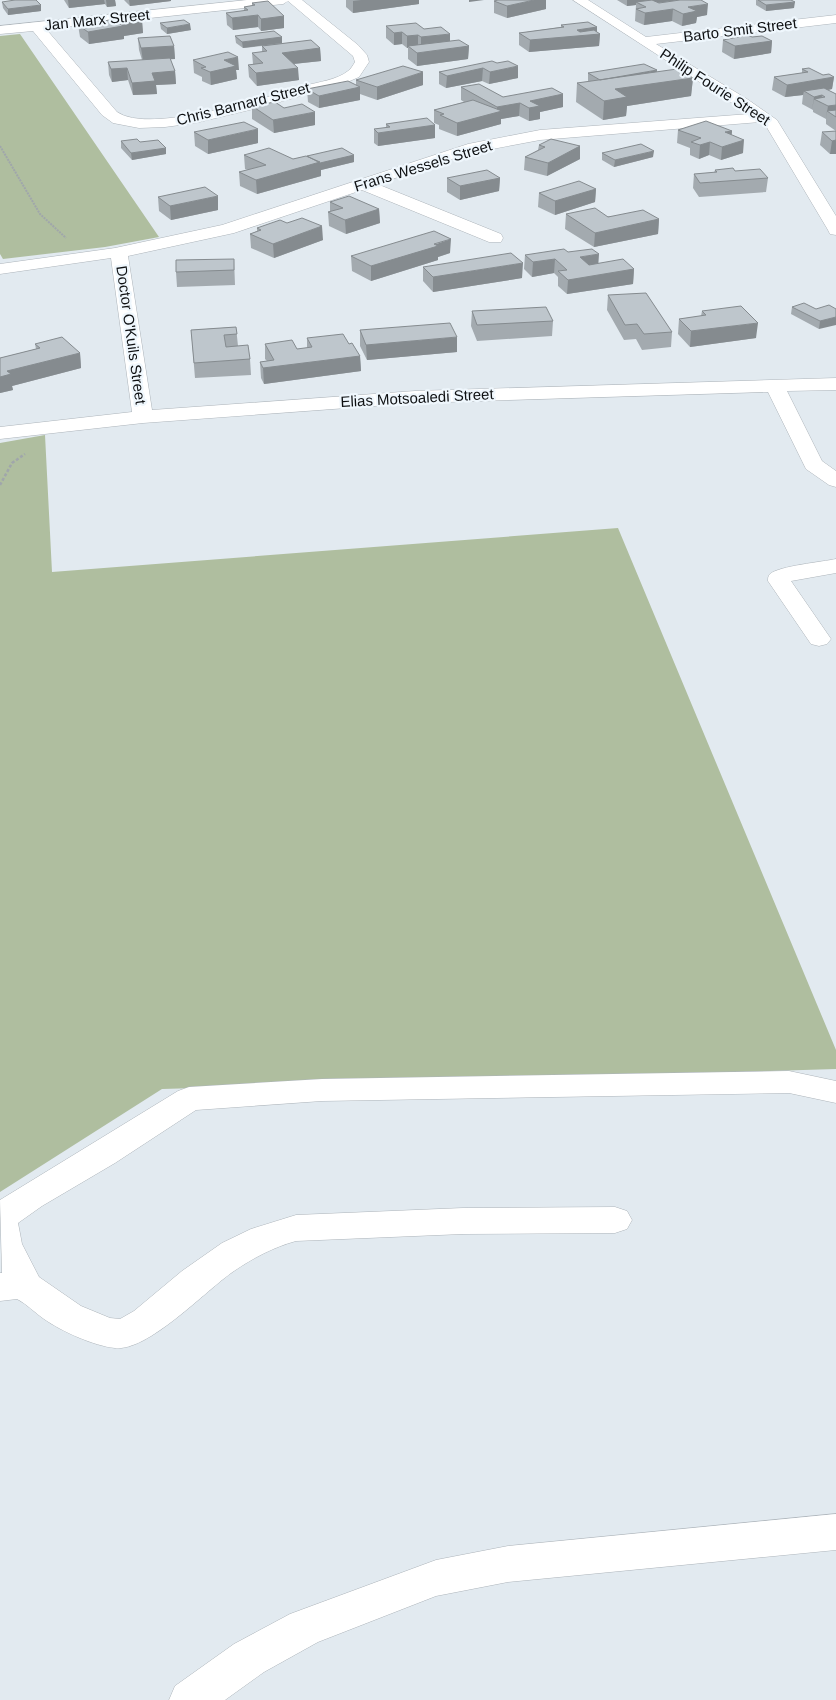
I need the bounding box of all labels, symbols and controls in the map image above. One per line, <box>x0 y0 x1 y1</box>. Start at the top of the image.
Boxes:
street label: Jan Marx Street <box>43 5 151 33</box>
street label: Barto Smit Street <box>682 14 798 45</box>
street label: Philip Fourie Street <box>657 45 774 129</box>
street label: Chris Barnard Street <box>174 79 312 128</box>
street label: Frans Wessels Street <box>352 136 495 195</box>
street label: Doctor O'Kuils Street <box>113 265 150 406</box>
street label: Elias Motsoaledi Street <box>340 385 495 410</box>

